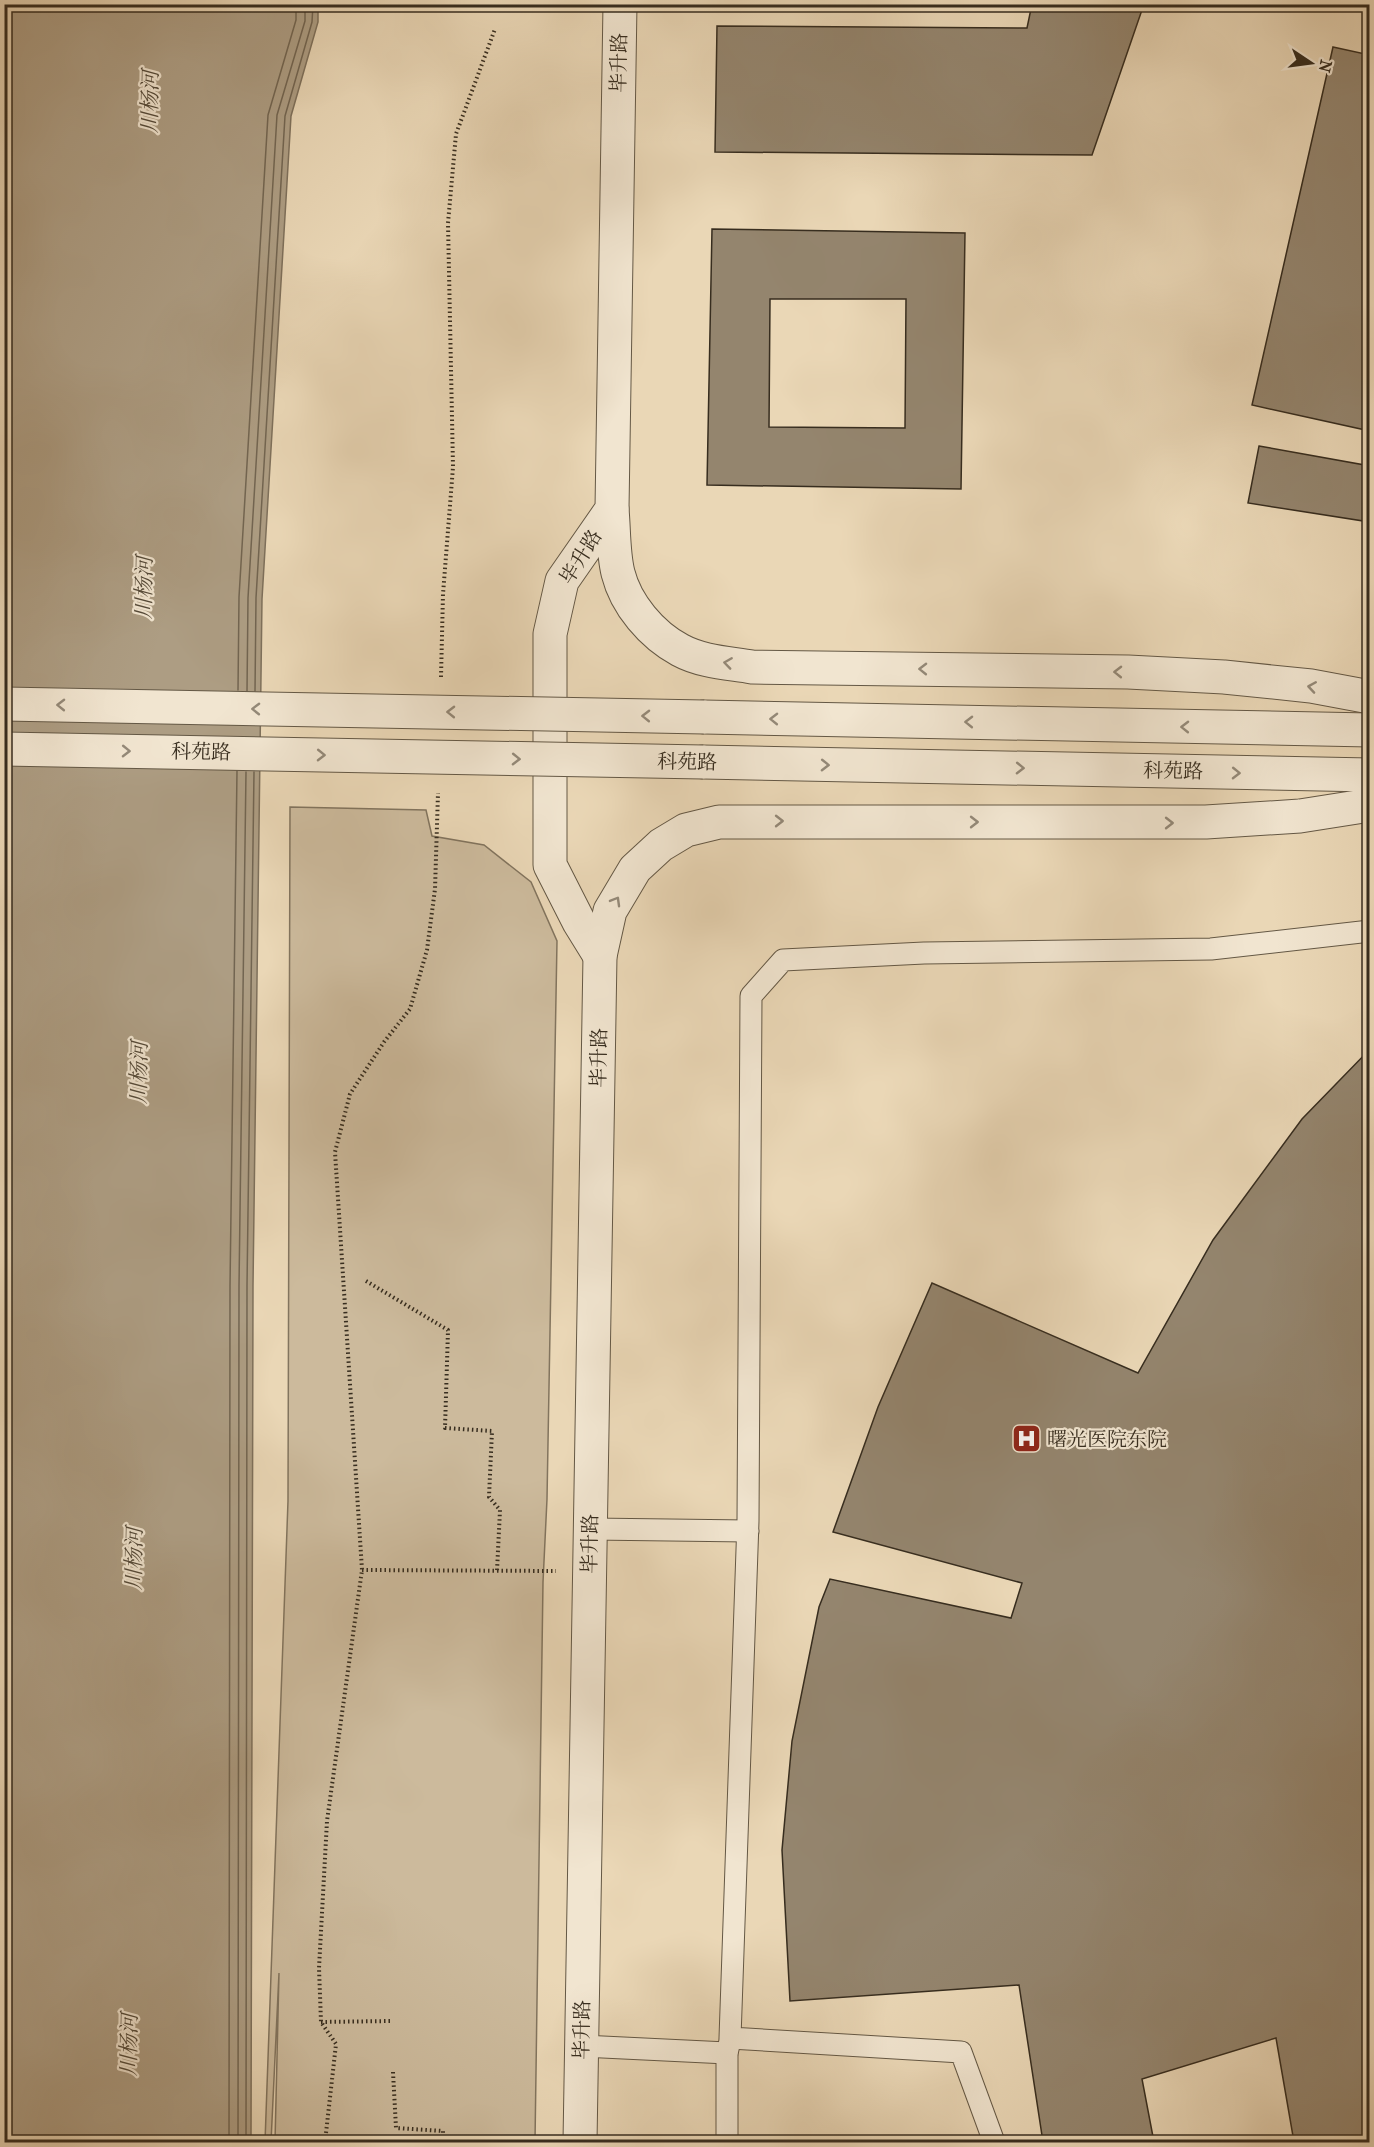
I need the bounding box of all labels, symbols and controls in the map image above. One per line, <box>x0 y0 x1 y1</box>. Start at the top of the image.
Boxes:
street label: 毕升路 <box>607 33 631 93</box>
north arrow <box>1281 33 1341 93</box>
text: N <box>1314 58 1336 75</box>
water label: 川杨河 <box>137 66 163 134</box>
street label: 毕升路 <box>555 525 607 589</box>
water label: 川杨河 <box>131 552 157 620</box>
one-way arrow <box>723 658 733 670</box>
one-way arrow <box>918 663 927 675</box>
one-way arrow <box>1113 666 1122 678</box>
one-way arrow <box>1307 681 1317 693</box>
one-way arrow <box>56 699 65 711</box>
one-way arrow <box>251 703 260 715</box>
one-way arrow <box>446 706 455 719</box>
one-way arrow <box>641 710 650 722</box>
one-way arrow <box>770 712 779 725</box>
one-way arrow <box>965 716 974 729</box>
one-way arrow <box>1181 721 1190 733</box>
street label: 科苑路 <box>171 740 231 764</box>
one-way arrow <box>121 745 130 757</box>
one-way arrow <box>316 749 325 761</box>
street label: 科苑路 <box>657 750 717 774</box>
one-way arrow <box>511 752 520 765</box>
one-way arrow <box>820 758 829 771</box>
street label: 科苑路 <box>1143 759 1203 783</box>
one-way arrow <box>1015 762 1024 775</box>
one-way arrow <box>1231 766 1240 779</box>
one-way arrow <box>774 815 783 827</box>
one-way arrow <box>969 816 978 828</box>
one-way arrow <box>1164 816 1173 829</box>
one-way arrow <box>609 897 621 907</box>
street label: 毕升路 <box>587 1028 611 1088</box>
water label: 川杨河 <box>126 1037 152 1105</box>
hospital icon: 曙光医院东院 <box>1010 1423 1042 1455</box>
place label: 曙光医院东院 <box>1047 1428 1167 1451</box>
street label: 毕升路 <box>578 1514 602 1574</box>
water label: 川杨河 <box>121 1523 147 1591</box>
street label: 毕升路 <box>570 2000 594 2060</box>
water label: 川杨河 <box>116 2009 142 2077</box>

